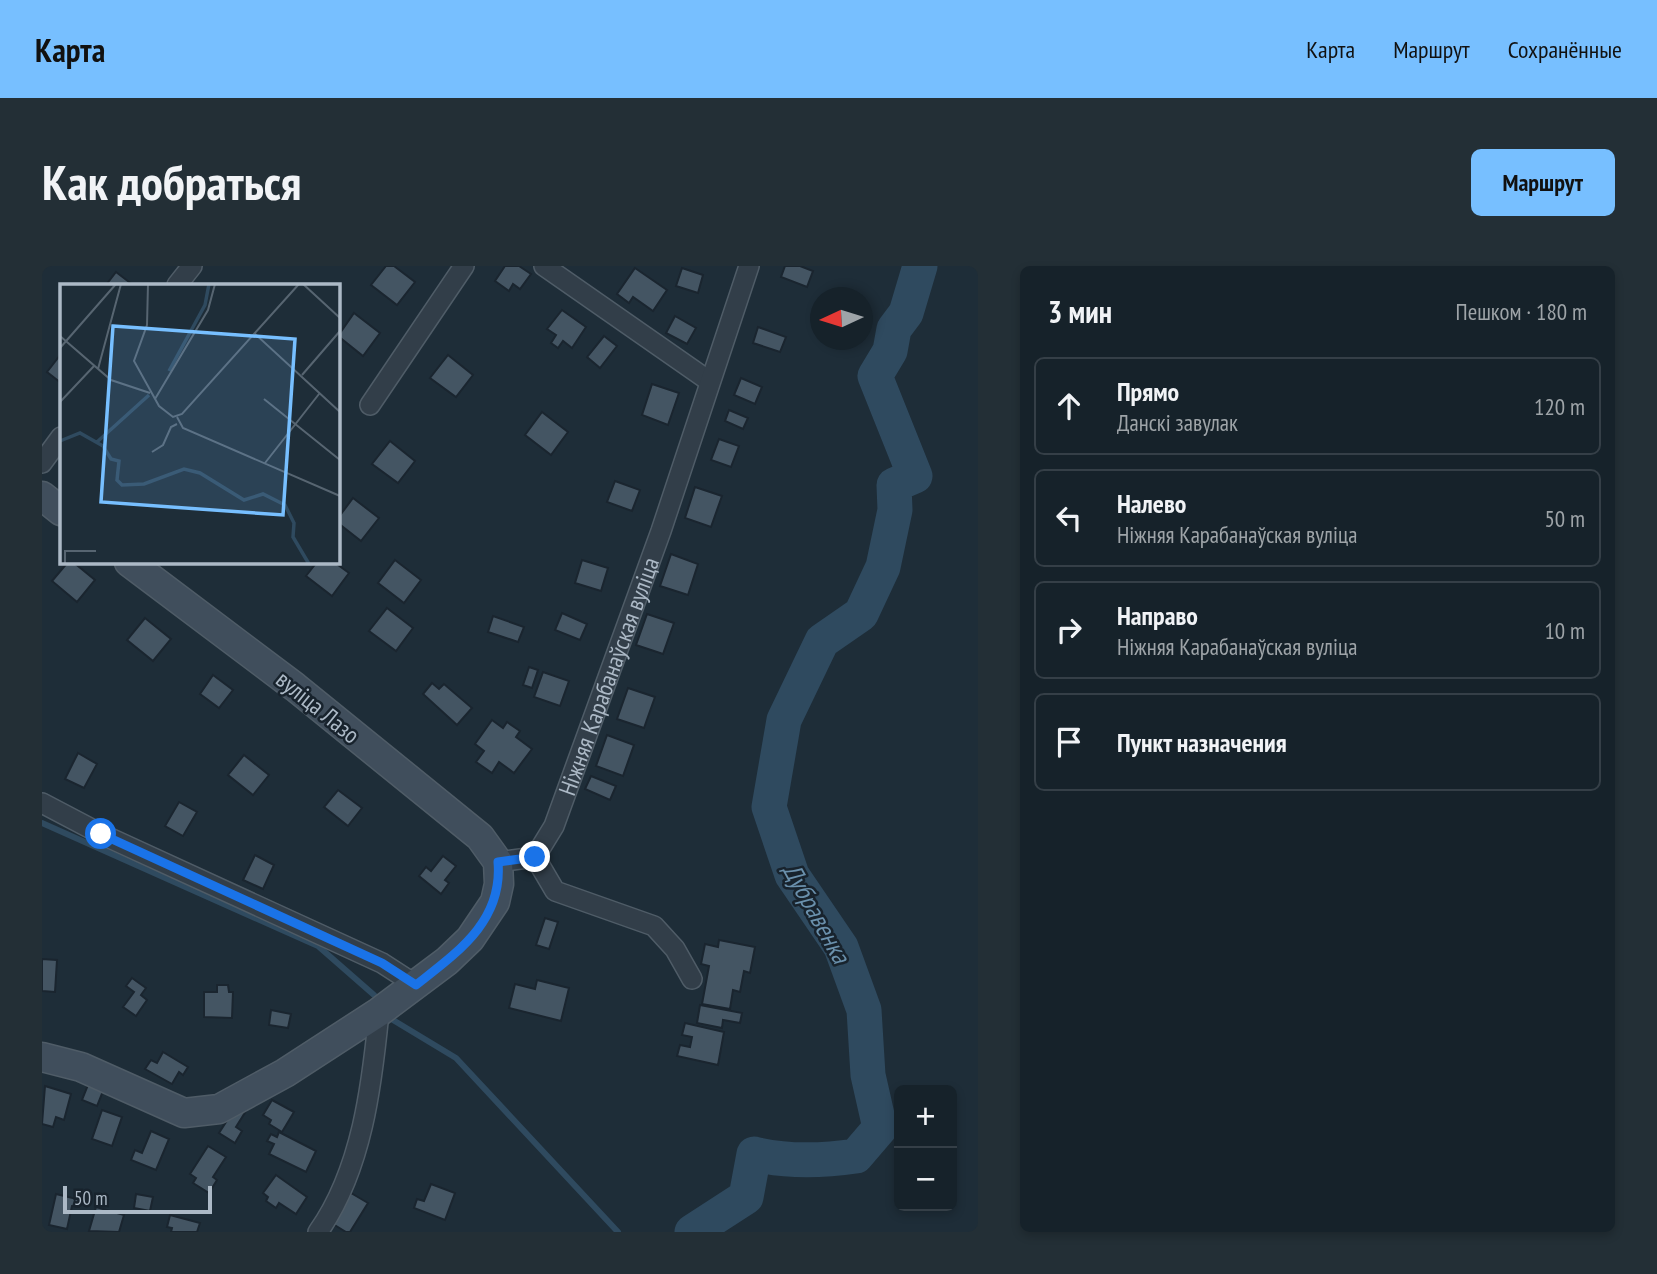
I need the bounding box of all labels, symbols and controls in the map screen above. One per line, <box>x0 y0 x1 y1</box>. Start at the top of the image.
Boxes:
text: Карта <box>35 28 105 71</box>
text: Карта <box>1306 34 1355 65</box>
text: Маршрут <box>1393 34 1470 65</box>
text: Сохранённые <box>1508 34 1622 65</box>
button: Маршрут <box>1471 149 1615 216</box>
text: Как добраться <box>42 150 301 214</box>
inset map <box>60 284 340 564</box>
north arrow <box>810 287 873 350</box>
text: 3 мин <box>1048 292 1112 331</box>
text: Пешком · 180 m <box>1456 297 1587 326</box>
text: Прямо <box>1117 375 1179 408</box>
icon: ahead <box>1050 387 1088 425</box>
text: 120 m <box>1534 392 1585 421</box>
text: Данскі завулак <box>1117 408 1238 437</box>
text: Налево <box>1117 487 1186 520</box>
icon: left <box>1050 499 1088 537</box>
text: 50 m <box>1544 504 1585 533</box>
text: Ніжняя Карабанаўская вуліца <box>1117 520 1357 549</box>
street label: Ніжняя Карабанаўская вуліца <box>551 553 666 800</box>
text: Направо <box>1117 599 1198 632</box>
icon: right <box>1050 611 1088 649</box>
text: 10 m <box>1544 616 1585 645</box>
text: Ніжняя Карабанаўская вуліца <box>1117 632 1357 661</box>
street label: вуліца Лазо <box>270 664 366 750</box>
icon: arrive <box>1050 723 1088 761</box>
text: Пункт назначения <box>1117 726 1287 759</box>
route start <box>85 818 116 849</box>
route end <box>519 841 550 872</box>
water label: Дубравенка <box>776 856 859 970</box>
map controls <box>894 1085 957 1211</box>
button: + <box>894 1085 957 1148</box>
button: − <box>894 1148 957 1211</box>
scale bar <box>63 1183 212 1215</box>
text: 50 m <box>74 1186 108 1210</box>

